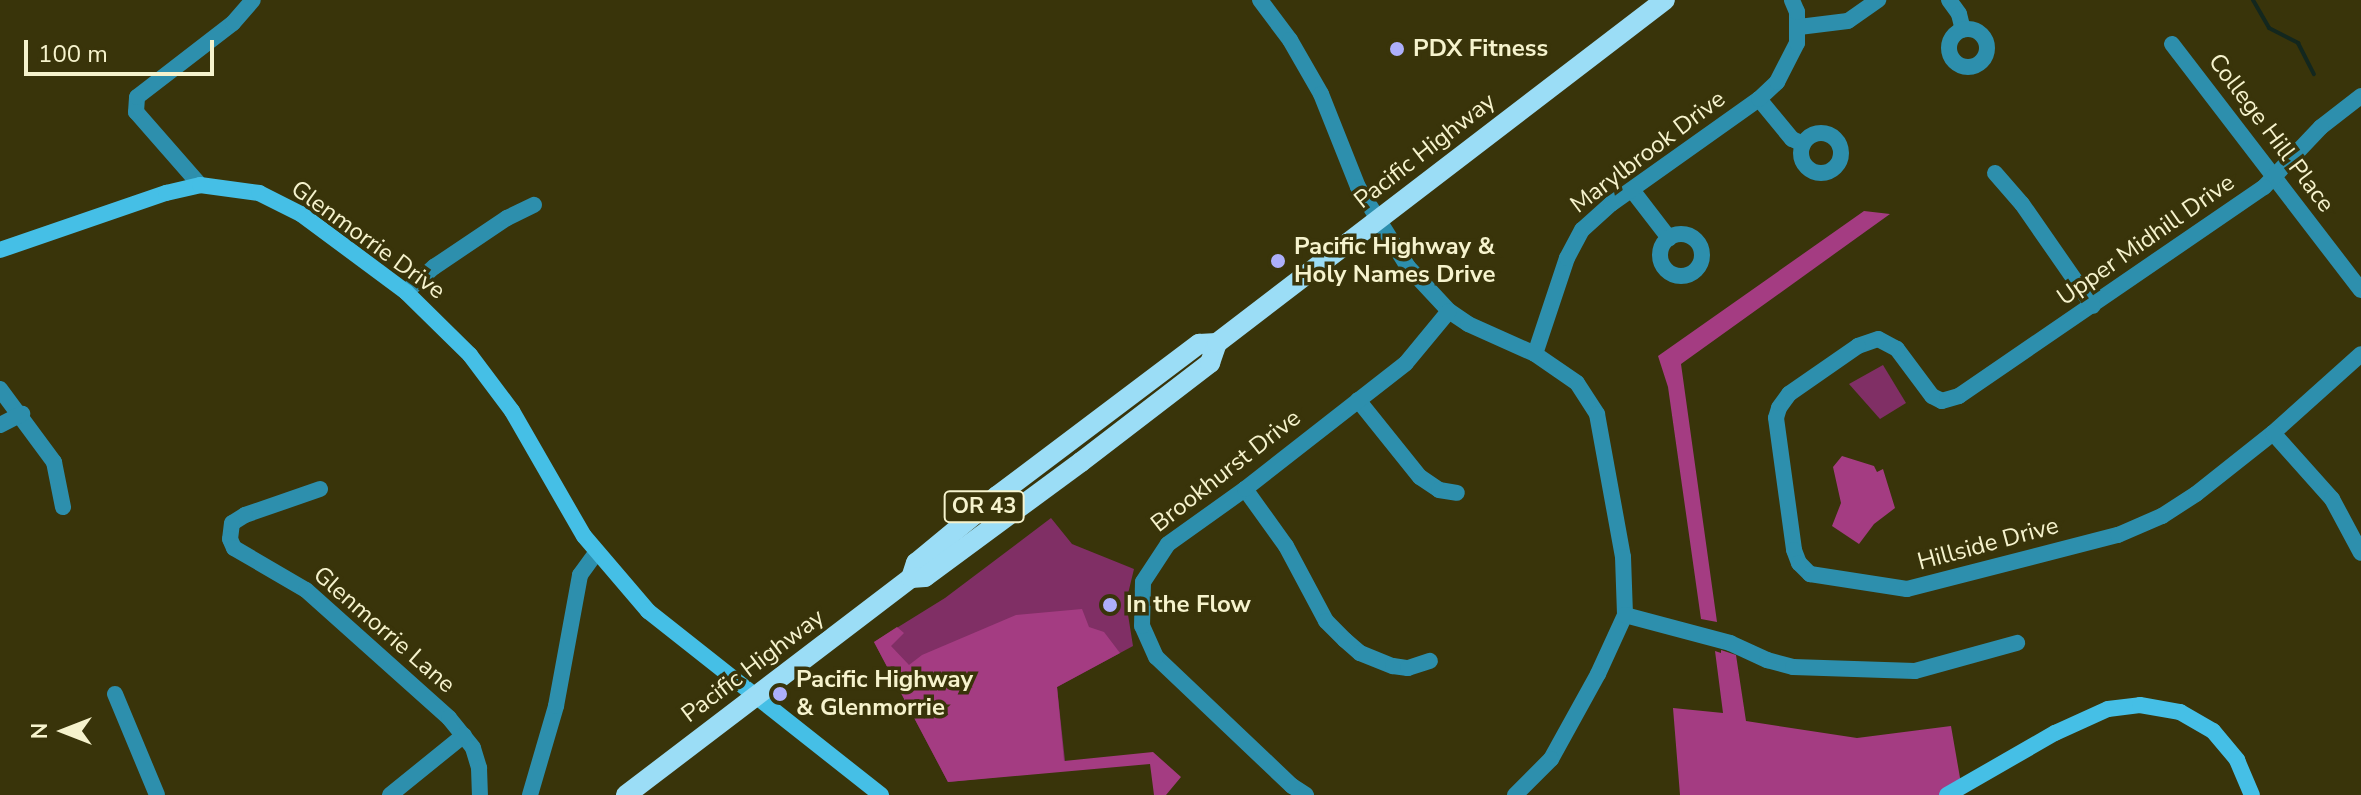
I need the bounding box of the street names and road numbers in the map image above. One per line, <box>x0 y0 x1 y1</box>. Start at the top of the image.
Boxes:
street label: College Hill Place <box>2202 48 2340 218</box>
street label: Marylbrook Drive <box>1565 84 1731 220</box>
street label: Pacific Highway <box>1349 87 1501 215</box>
street label: Upper Midhill Drive <box>2052 168 2240 312</box>
street label: Glenmorrie Drive <box>285 174 451 306</box>
street label: Brookhurst Drive <box>1145 404 1307 538</box>
road number: OR 43 <box>942 489 1026 525</box>
street label: Hillside Drive <box>1914 511 2062 577</box>
street label: Glenmorrie Lane <box>307 561 461 699</box>
street label: Pacific Highway <box>676 603 830 729</box>

